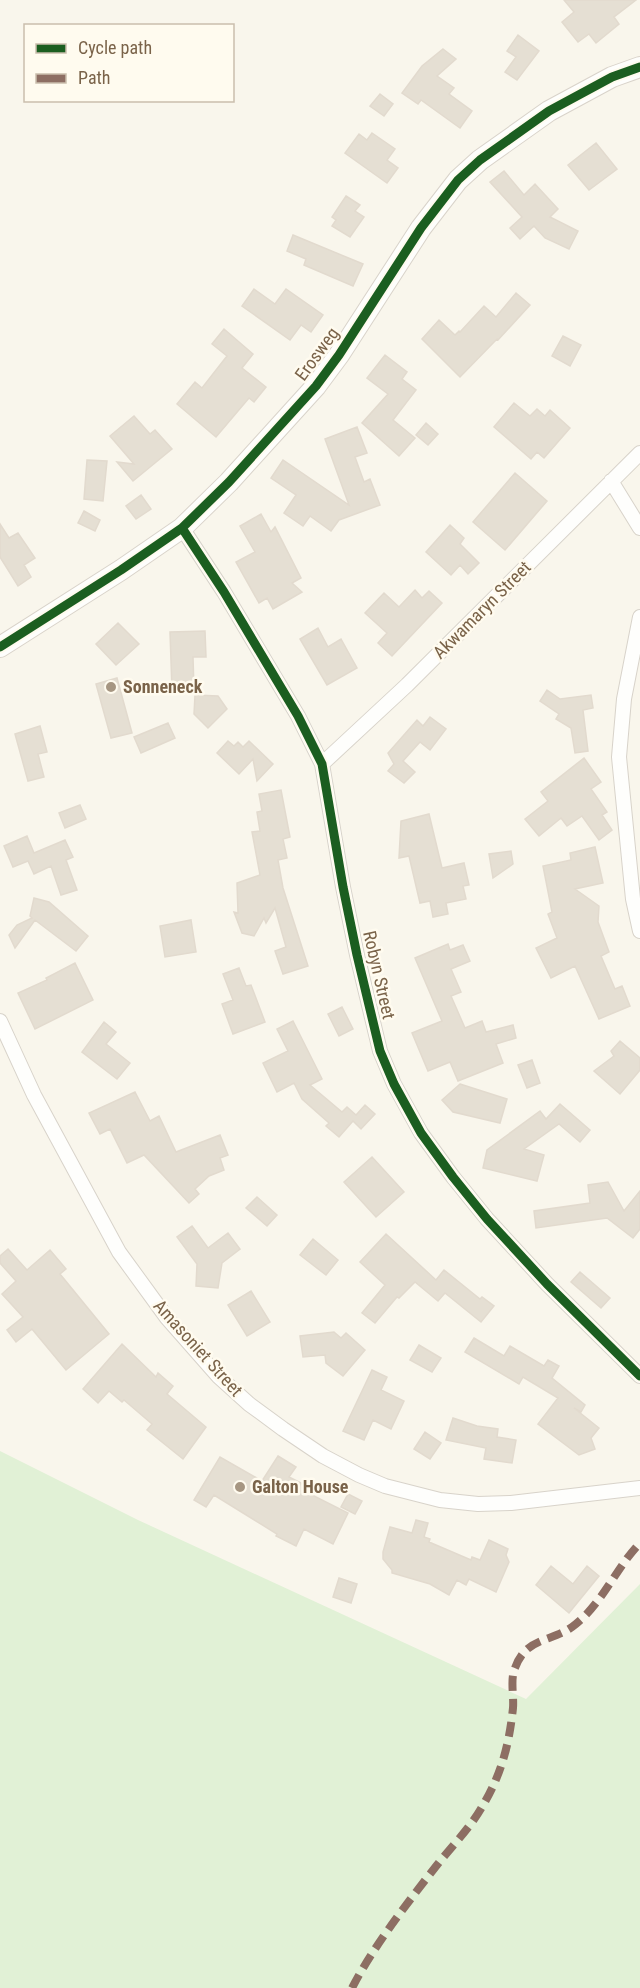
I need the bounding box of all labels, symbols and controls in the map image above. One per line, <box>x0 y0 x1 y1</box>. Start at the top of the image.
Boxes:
legend <box>24 24 234 102</box>
text: Cycle path <box>78 37 152 58</box>
text: Path <box>78 67 111 88</box>
street label: Erosweg <box>290 323 343 384</box>
street label: Akwamaryn Street <box>429 557 535 663</box>
place label: Sonneneck <box>123 676 203 697</box>
marker: Sonneneck <box>104 680 118 694</box>
street label: Robyn Street <box>359 929 400 1021</box>
street label: Amasoniet Street <box>150 1295 247 1400</box>
place label: Galton House <box>252 1476 349 1497</box>
marker: Galton House <box>233 1480 247 1494</box>

